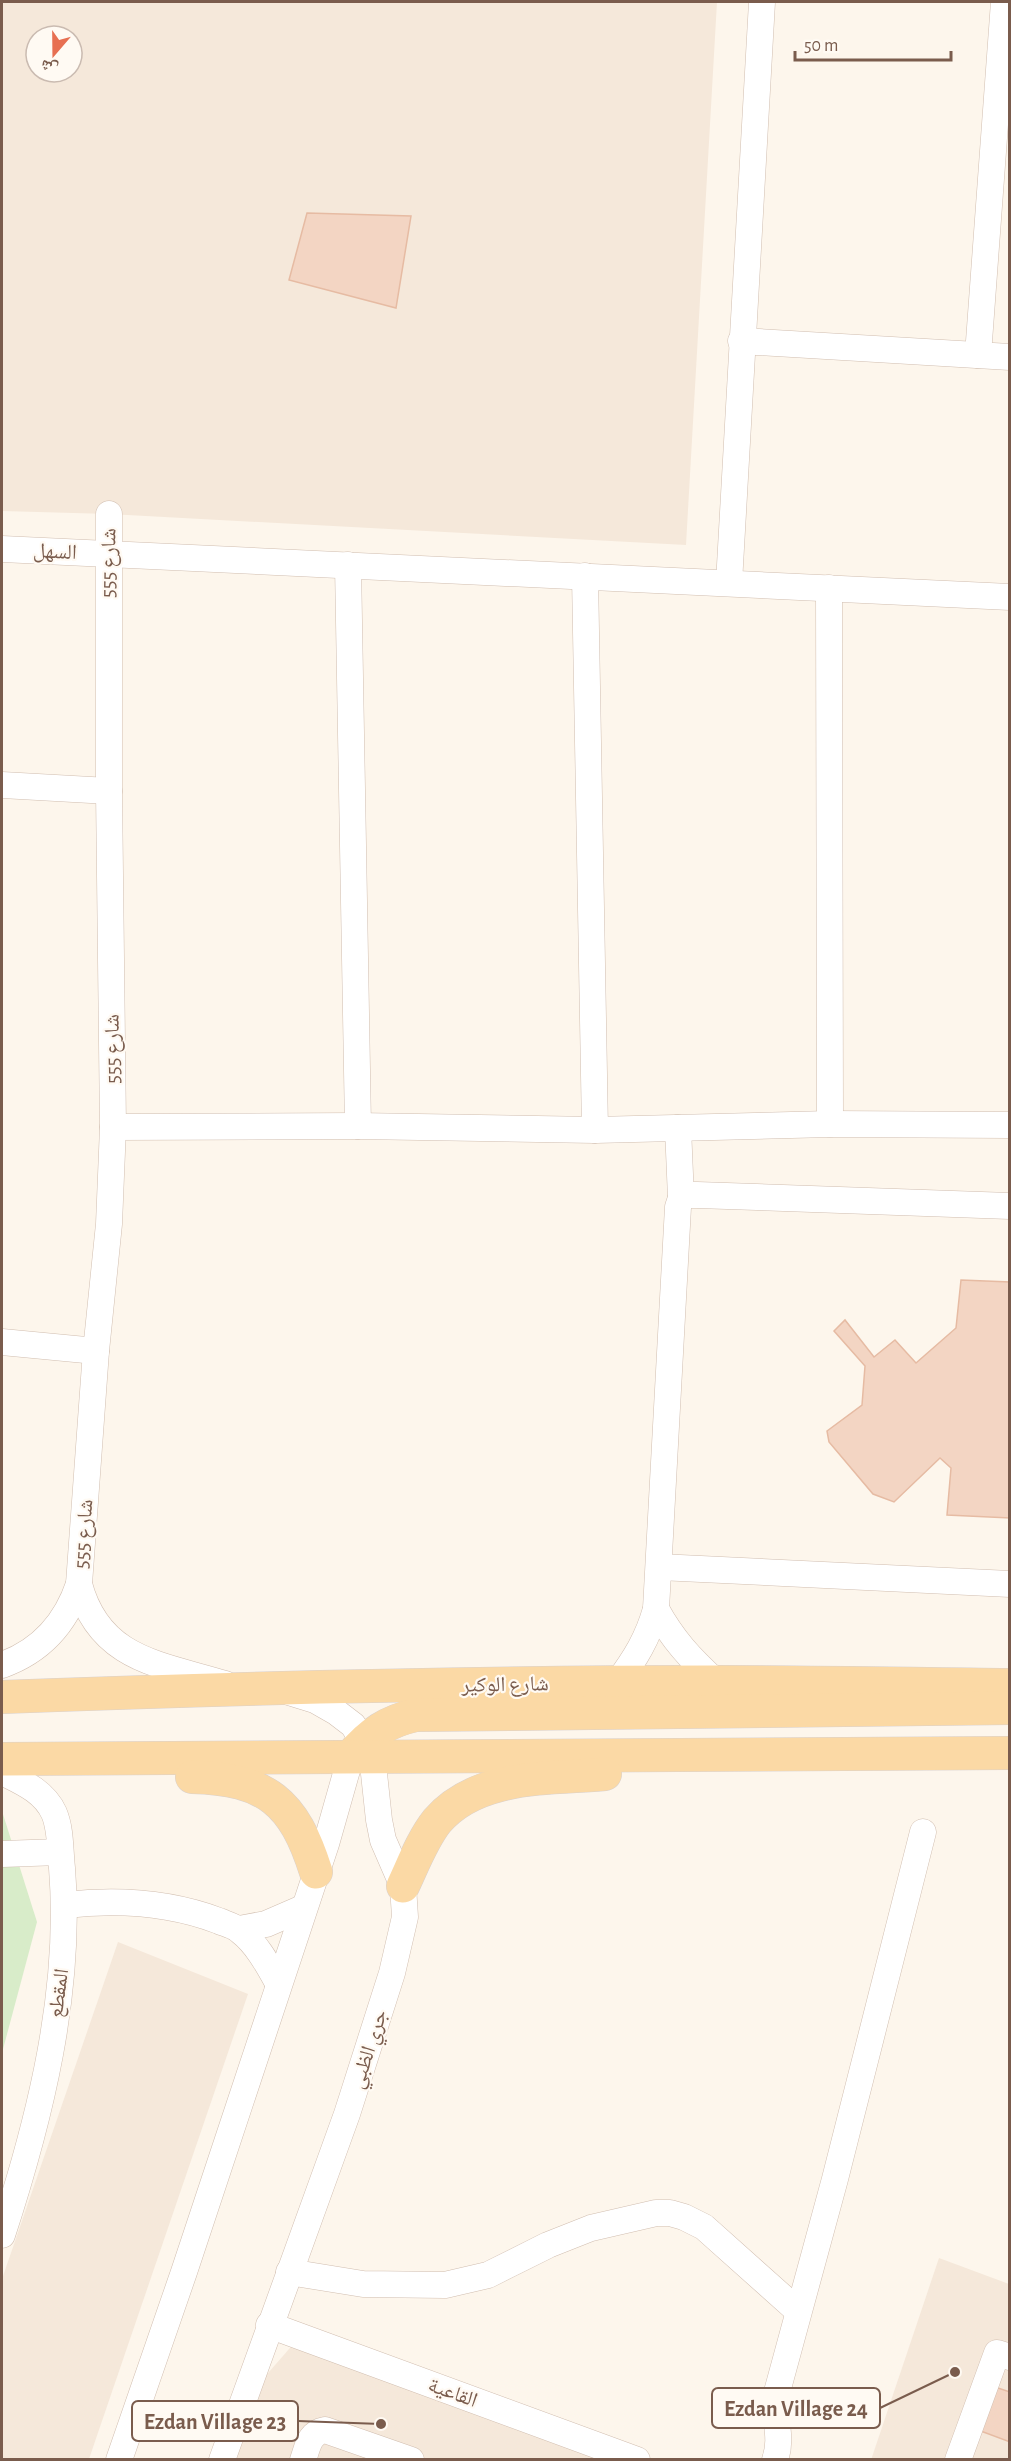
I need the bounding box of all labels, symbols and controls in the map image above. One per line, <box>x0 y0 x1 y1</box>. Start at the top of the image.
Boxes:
north arrow <box>24 24 84 84</box>
scale bar <box>795 24 951 62</box>
text: 50 m <box>804 37 838 55</box>
text: ش <box>38 56 60 78</box>
street label: شارع 555 <box>97 528 122 598</box>
street label: السهل <box>32 540 77 565</box>
street label: شارع 555 <box>101 1014 126 1084</box>
street label: شارع 555 <box>71 1499 98 1570</box>
street label: شارع الوكير <box>460 1673 549 1698</box>
street label: المقطع <box>45 1967 74 2019</box>
street label: جري الظبي <box>346 2007 396 2093</box>
street label: القاعية <box>425 2374 480 2411</box>
callout: Ezdan Village 24 <box>712 2388 880 2428</box>
text: Ezdan Village 24 <box>724 2398 868 2420</box>
callout: Ezdan Village 23 <box>132 2401 298 2441</box>
text: Ezdan Village 23 <box>144 2411 286 2433</box>

